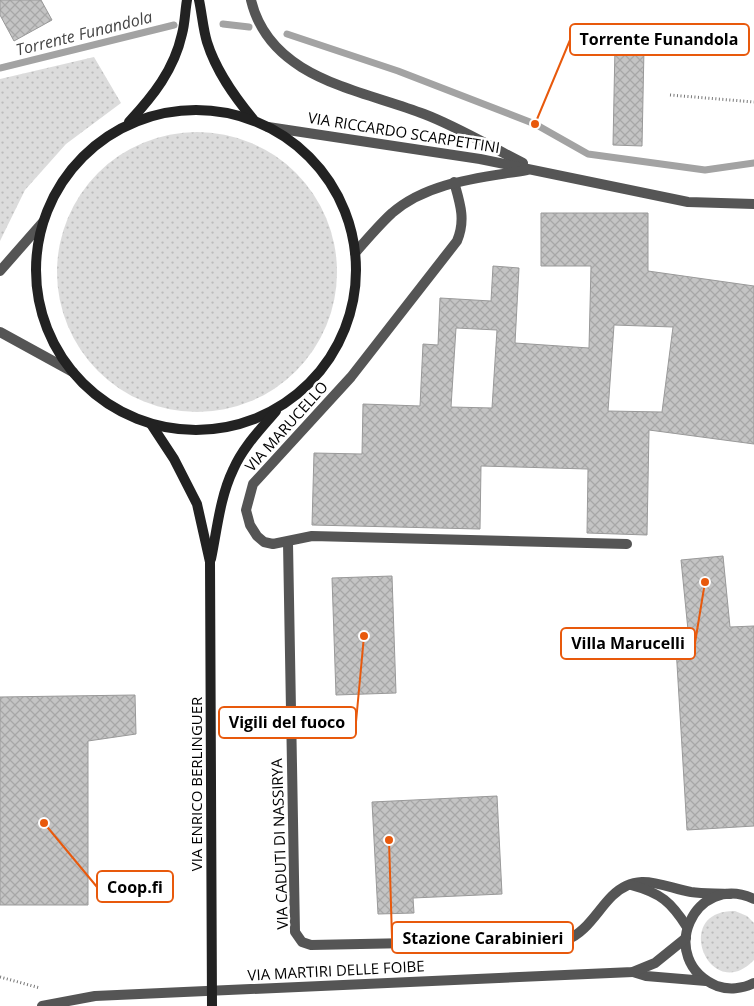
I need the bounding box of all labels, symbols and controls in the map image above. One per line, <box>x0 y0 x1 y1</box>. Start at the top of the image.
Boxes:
water label: Torrente Funandola <box>13 5 155 61</box>
callout: Torrente Funandola <box>570 24 749 55</box>
text: Torrente Funandola <box>580 28 738 50</box>
street label: VIA RICCARDO SCARPETTINI <box>307 107 501 157</box>
street label: VIA MARUCELLO <box>240 377 332 475</box>
callout: Villa Marucelli <box>561 628 695 659</box>
text: Villa Marucelli <box>571 632 685 654</box>
street label: VIA ENRICO BERLINGUER <box>186 696 206 871</box>
callout: Vigili del fuoco <box>219 707 356 738</box>
text: Vigili del fuoco <box>229 711 345 733</box>
street label: VIA CADUTI DI NASSIRYA <box>266 758 292 930</box>
callout: Coop.fi <box>97 871 173 902</box>
text: Coop.fi <box>107 876 163 898</box>
callout: Stazione Carabinieri <box>392 922 573 953</box>
text: Stazione Carabinieri <box>403 927 563 949</box>
street label: VIA MARTIRI DELLE FOIBE <box>247 955 425 985</box>

